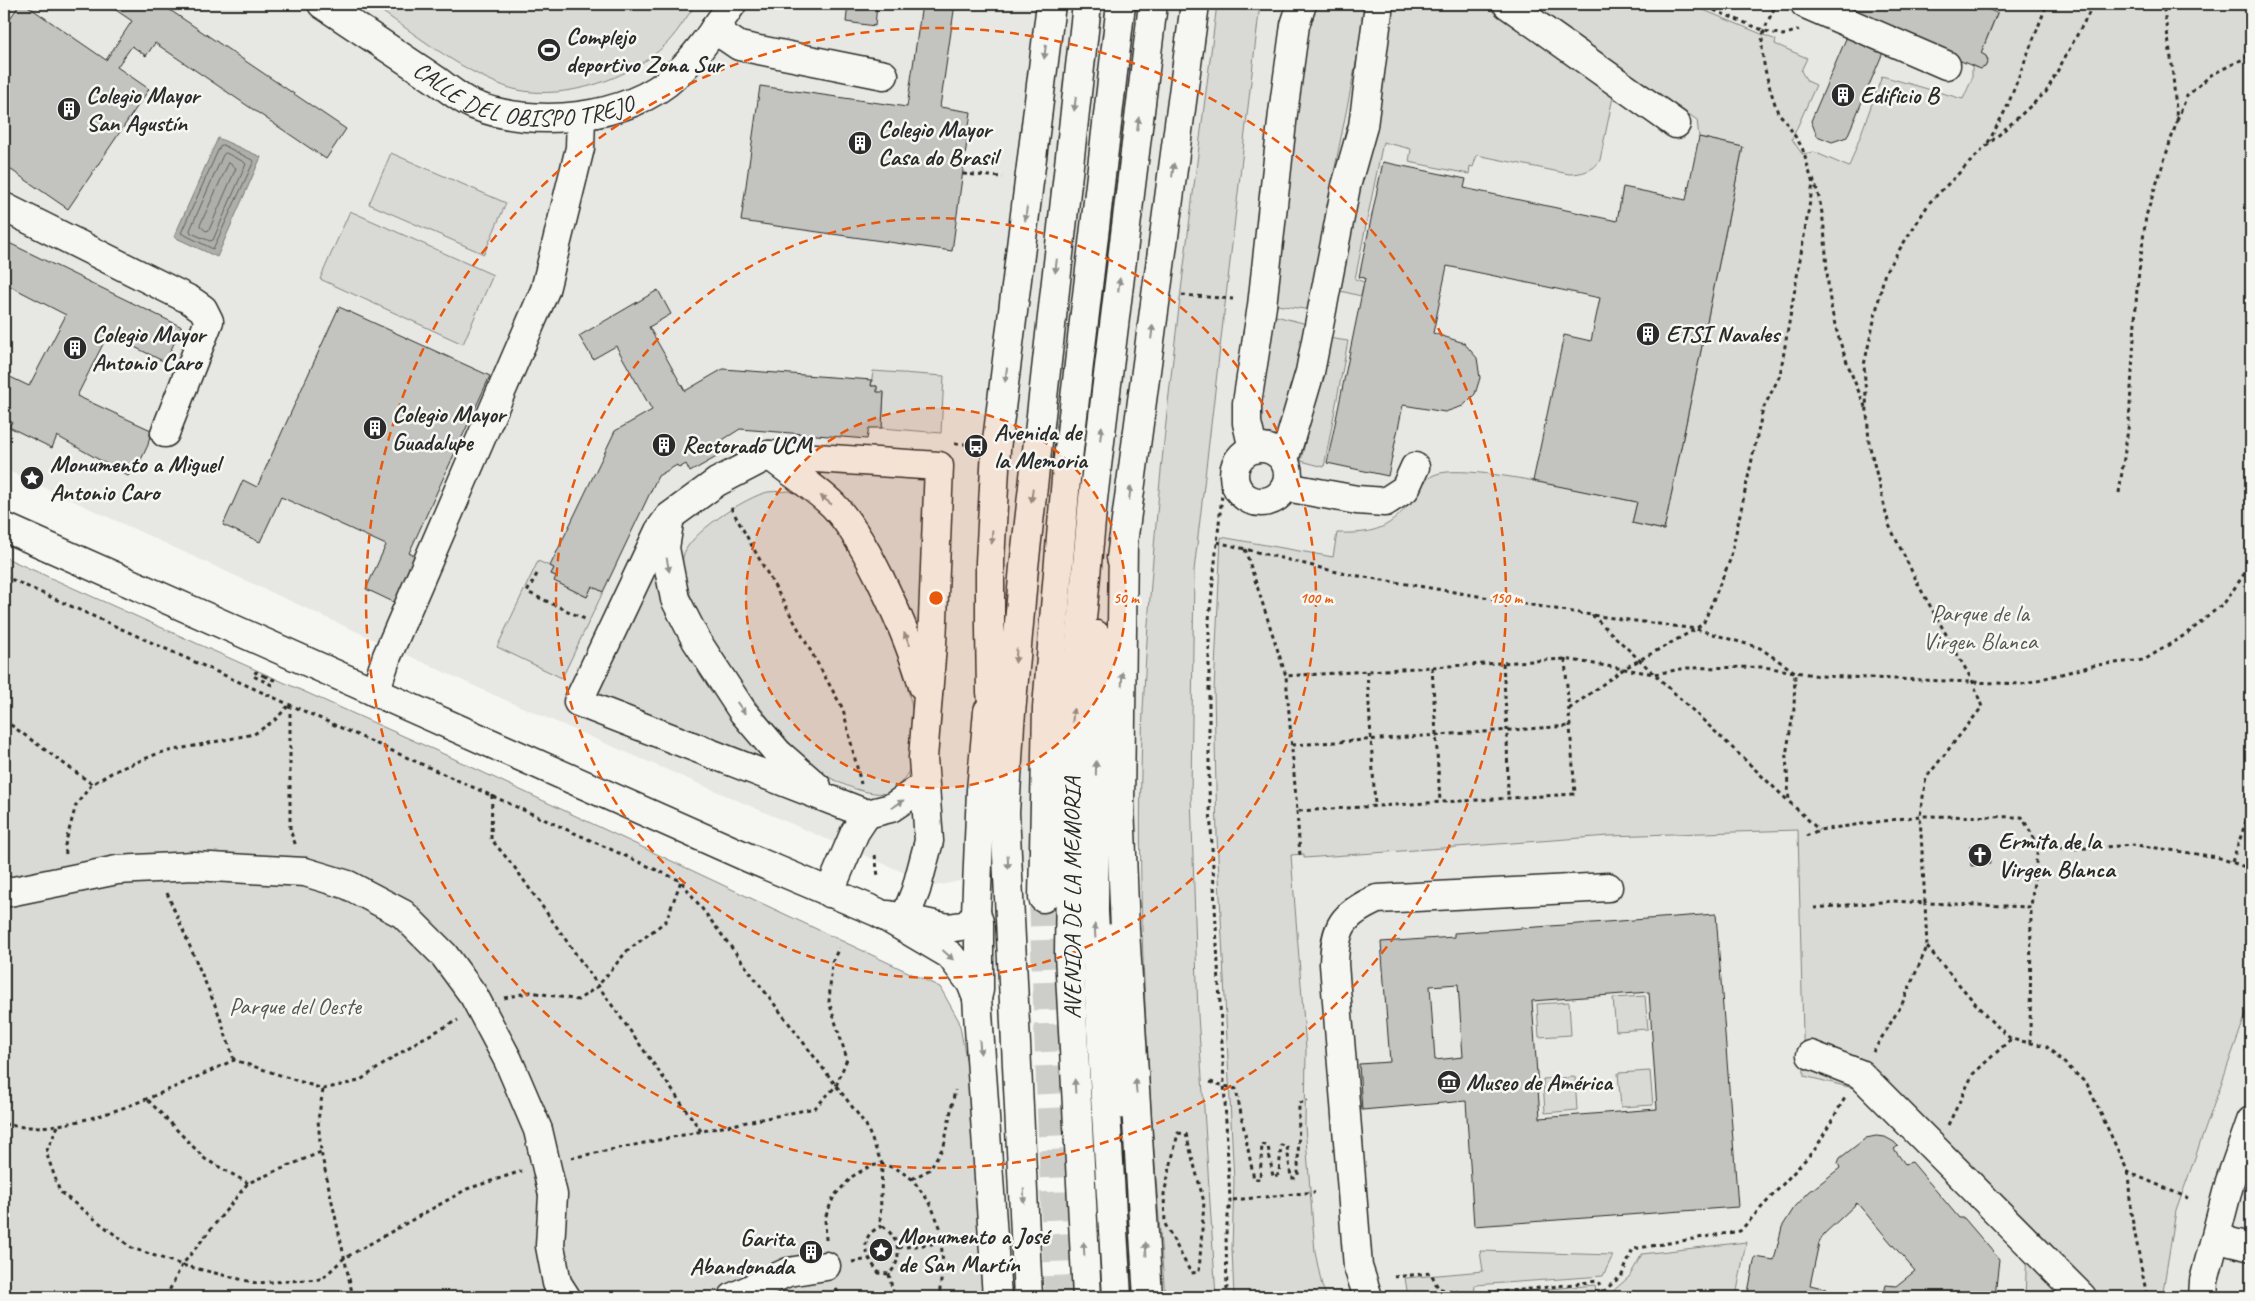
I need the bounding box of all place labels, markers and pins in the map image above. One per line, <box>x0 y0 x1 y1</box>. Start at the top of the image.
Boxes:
place label: Complejo deportivo Zona Sur <box>566 21 725 79</box>
sports icon: Complejo deportivo Zona Sur <box>536 37 562 63</box>
place label: Colegio Mayor San Agustín <box>86 80 202 138</box>
place label: Edificio B <box>1860 80 1941 110</box>
building icon: Edificio B <box>1830 82 1856 108</box>
building icon: Colegio Mayor San Agustín <box>56 96 82 122</box>
place label: Colegio Mayor Casa do Brasil <box>878 114 1002 172</box>
building icon: Colegio Mayor Casa do Brasil <box>847 130 873 156</box>
place label: Colegio Mayor Antonio Caro <box>92 319 208 377</box>
place label: ETSI Navales <box>1666 319 1782 349</box>
building icon: ETSI Navales <box>1635 321 1661 347</box>
building icon: Colegio Mayor Antonio Caro <box>62 335 88 361</box>
place label: Colegio Mayor Guadalupe <box>392 399 508 457</box>
building icon: Colegio Mayor Guadalupe <box>362 415 388 441</box>
place label: Avenida de la Memoria <box>994 417 1089 475</box>
place label: Rectorado UCM <box>682 430 814 460</box>
building icon: Rectorado UCM <box>651 432 677 458</box>
bus stop icon: Avenida de la Memoria <box>963 433 989 459</box>
place label: Monumento a Miguel Antonio Caro <box>50 449 225 507</box>
place icon: Monumento a Miguel Antonio Caro <box>19 465 45 491</box>
centre of rings <box>927 589 945 607</box>
place label: Ermita de la Virgen Blanca <box>1998 826 2117 884</box>
church icon: Ermita de la Virgen Blanca <box>1967 842 1993 868</box>
place label: Museo de América <box>1466 1067 1614 1097</box>
museum icon: Museo de América <box>1436 1069 1462 1095</box>
place label: Monumento a José de San Martín <box>898 1221 1053 1279</box>
place label: Garita Abandonada <box>690 1223 796 1281</box>
place icon: Monumento a José de San Martín <box>868 1237 894 1263</box>
building icon: Garita Abandonada <box>798 1239 824 1265</box>

